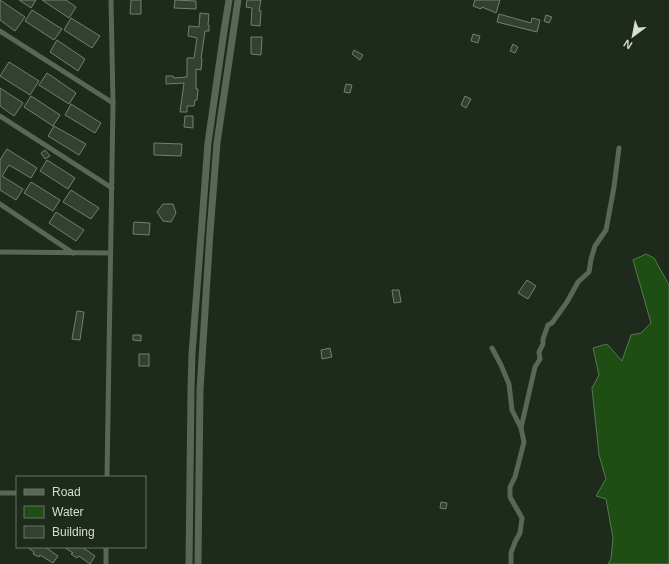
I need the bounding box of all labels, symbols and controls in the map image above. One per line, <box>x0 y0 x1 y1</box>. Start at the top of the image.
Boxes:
north arrow <box>613 16 653 56</box>
text: N <box>621 37 634 52</box>
legend <box>16 476 146 548</box>
text: Road <box>52 485 81 499</box>
text: Water <box>52 505 84 519</box>
text: Building <box>52 525 95 539</box>

